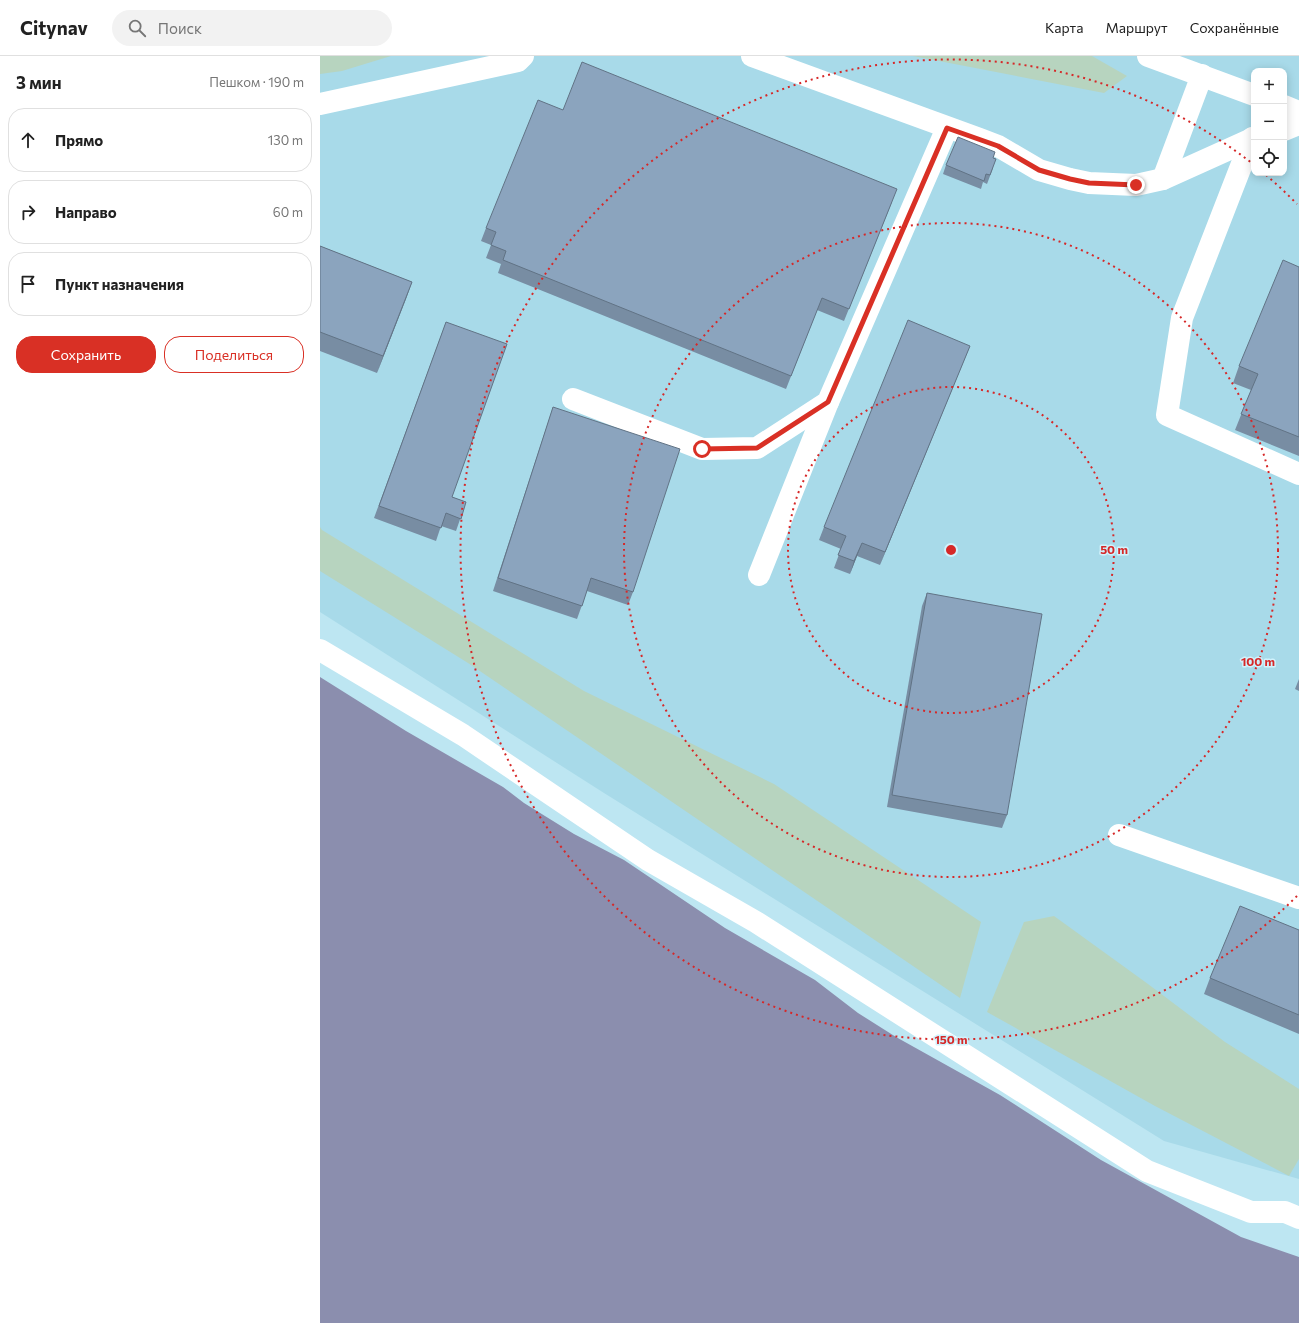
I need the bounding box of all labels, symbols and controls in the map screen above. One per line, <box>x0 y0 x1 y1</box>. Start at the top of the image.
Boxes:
search box <box>112 10 392 46</box>
text: Citynav <box>20 16 88 39</box>
icon: search <box>126 17 148 39</box>
text: Поиск <box>158 19 202 37</box>
text: Карта <box>1045 19 1083 36</box>
text: Маршрут <box>1105 19 1168 36</box>
text: Сохранённые <box>1190 19 1279 36</box>
map controls <box>1251 68 1287 176</box>
button: + <box>1251 68 1287 104</box>
text: 3 мин <box>16 72 62 93</box>
text: Пешком · 190 m <box>209 74 304 90</box>
button: − <box>1251 104 1287 140</box>
icon: ahead <box>17 129 39 151</box>
text: Прямо <box>55 131 103 149</box>
text: 130 m <box>268 132 303 148</box>
button: locate <box>1251 140 1287 176</box>
route end <box>1127 176 1145 194</box>
icon: right <box>17 201 39 223</box>
text: Направо <box>55 203 117 221</box>
text: 60 m <box>273 204 303 220</box>
icon: arrive <box>17 273 39 295</box>
text: Пункт назначения <box>55 275 184 293</box>
button: Сохранить <box>16 336 156 373</box>
button: Поделиться <box>164 336 304 373</box>
route start <box>693 440 711 458</box>
text: 50 m <box>1100 542 1128 556</box>
centre of rings <box>944 543 958 557</box>
text: 100 m <box>1241 654 1275 668</box>
text: 150 m <box>934 1032 968 1046</box>

